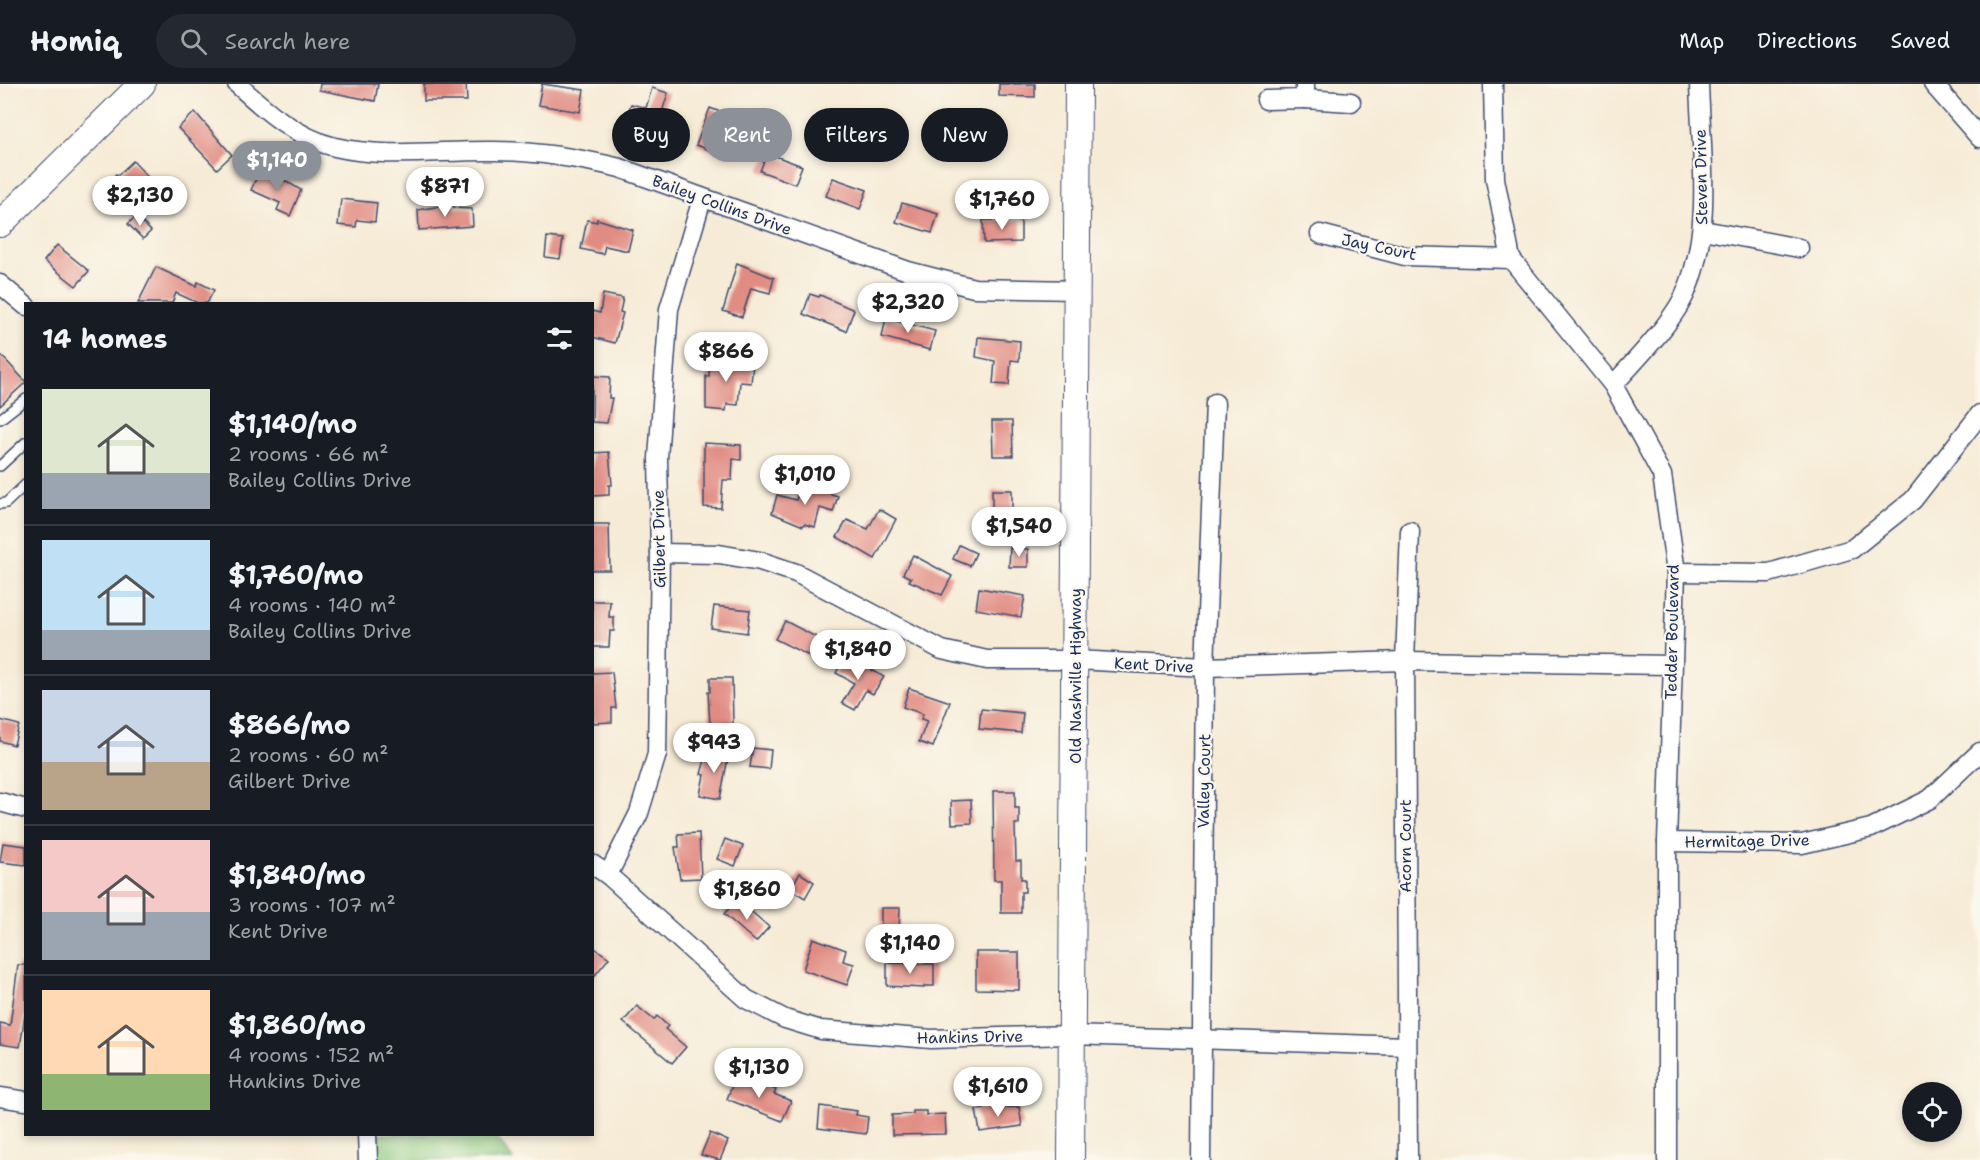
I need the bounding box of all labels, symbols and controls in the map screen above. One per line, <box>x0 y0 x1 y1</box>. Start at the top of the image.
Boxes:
search box <box>156 14 576 68</box>
text: Homiq <box>30 22 120 60</box>
icon: search <box>177 25 210 58</box>
text: Search here <box>225 27 351 56</box>
text: Map <box>1679 27 1724 55</box>
text: Directions <box>1757 27 1857 55</box>
text: Saved <box>1890 27 1950 55</box>
chip: Buy <box>612 108 690 162</box>
chip: Rent <box>702 108 792 162</box>
chip: Filters <box>804 108 909 162</box>
chip: New <box>921 108 1008 162</box>
street label: Steven Drive <box>1690 129 1712 225</box>
pin: $1,140 <box>228 141 326 192</box>
text: $1,140 <box>246 147 308 173</box>
pin: $871 <box>409 167 481 218</box>
street label: Bailey Collins Drive <box>649 170 795 240</box>
text: $871 <box>420 173 470 199</box>
pin: $2,130 <box>91 176 189 227</box>
pin: $1,760 <box>953 180 1051 231</box>
text: $2,130 <box>106 182 174 208</box>
text: $1,760 <box>969 186 1035 212</box>
street label: Jay Court <box>1340 229 1418 265</box>
pin: $2,320 <box>859 283 957 334</box>
text: $2,320 <box>871 289 945 315</box>
text: 14 homes <box>42 321 168 356</box>
icon: filters <box>543 322 576 355</box>
pin: $866 <box>690 332 762 383</box>
text: $866 <box>698 338 754 364</box>
text: $1,140/mo <box>228 406 357 441</box>
icon: home <box>90 413 162 485</box>
text: 2 rooms · 66 m² <box>228 441 389 467</box>
pin: $1,010 <box>756 455 854 506</box>
text: $1,010 <box>774 461 836 487</box>
text: Bailey Collins Drive <box>228 467 412 493</box>
street label: Gilbert Drive <box>648 490 670 588</box>
pin: $1,540 <box>970 507 1068 558</box>
text: $1,540 <box>985 513 1053 539</box>
text: $1,760/mo <box>228 557 364 592</box>
icon: home <box>90 564 162 636</box>
street label: Tedder Boulevard <box>1660 564 1684 700</box>
street label: Old Nashville Highway <box>1065 588 1086 764</box>
text: 4 rooms · 140 m² <box>228 592 396 618</box>
text: Bailey Collins Drive <box>228 618 412 644</box>
pin: $1,840 <box>809 630 907 681</box>
text: $1,840 <box>824 636 892 662</box>
street label: Kent Drive <box>1113 652 1195 678</box>
text: $866/mo <box>228 707 351 742</box>
icon: home <box>90 714 162 786</box>
pin: $943 <box>678 723 750 774</box>
text: $943 <box>687 729 741 755</box>
street label: Valley Court <box>1193 733 1215 828</box>
text: 2 rooms · 60 m² <box>228 742 388 768</box>
text: Gilbert Drive <box>228 768 351 794</box>
street label: Acorn Court <box>1395 799 1416 893</box>
street label: Hermitage Drive <box>1684 829 1810 853</box>
text: $1,840/mo <box>228 857 366 892</box>
icon: home <box>90 864 162 936</box>
pin: $1,860 <box>698 870 796 921</box>
text: $1,860 <box>713 876 781 902</box>
text: 3 rooms · 107 m² <box>228 892 396 918</box>
text: Kent Drive <box>228 918 328 944</box>
pin: $1,140 <box>861 924 959 975</box>
text: $1,140 <box>879 930 941 956</box>
text: $1,860/mo <box>228 1007 366 1042</box>
icon: home <box>90 1014 162 1086</box>
street label: Hankins Drive <box>916 1026 1024 1048</box>
text: 4 rooms · 152 m² <box>228 1042 394 1068</box>
pin: $1,130 <box>710 1048 808 1099</box>
text: $1,130 <box>728 1054 790 1080</box>
pin: $1,610 <box>949 1067 1047 1118</box>
text: Hankins Drive <box>228 1068 361 1094</box>
text: $1,610 <box>967 1073 1029 1099</box>
map controls <box>1902 1082 1962 1142</box>
button: locate <box>1902 1082 1962 1142</box>

